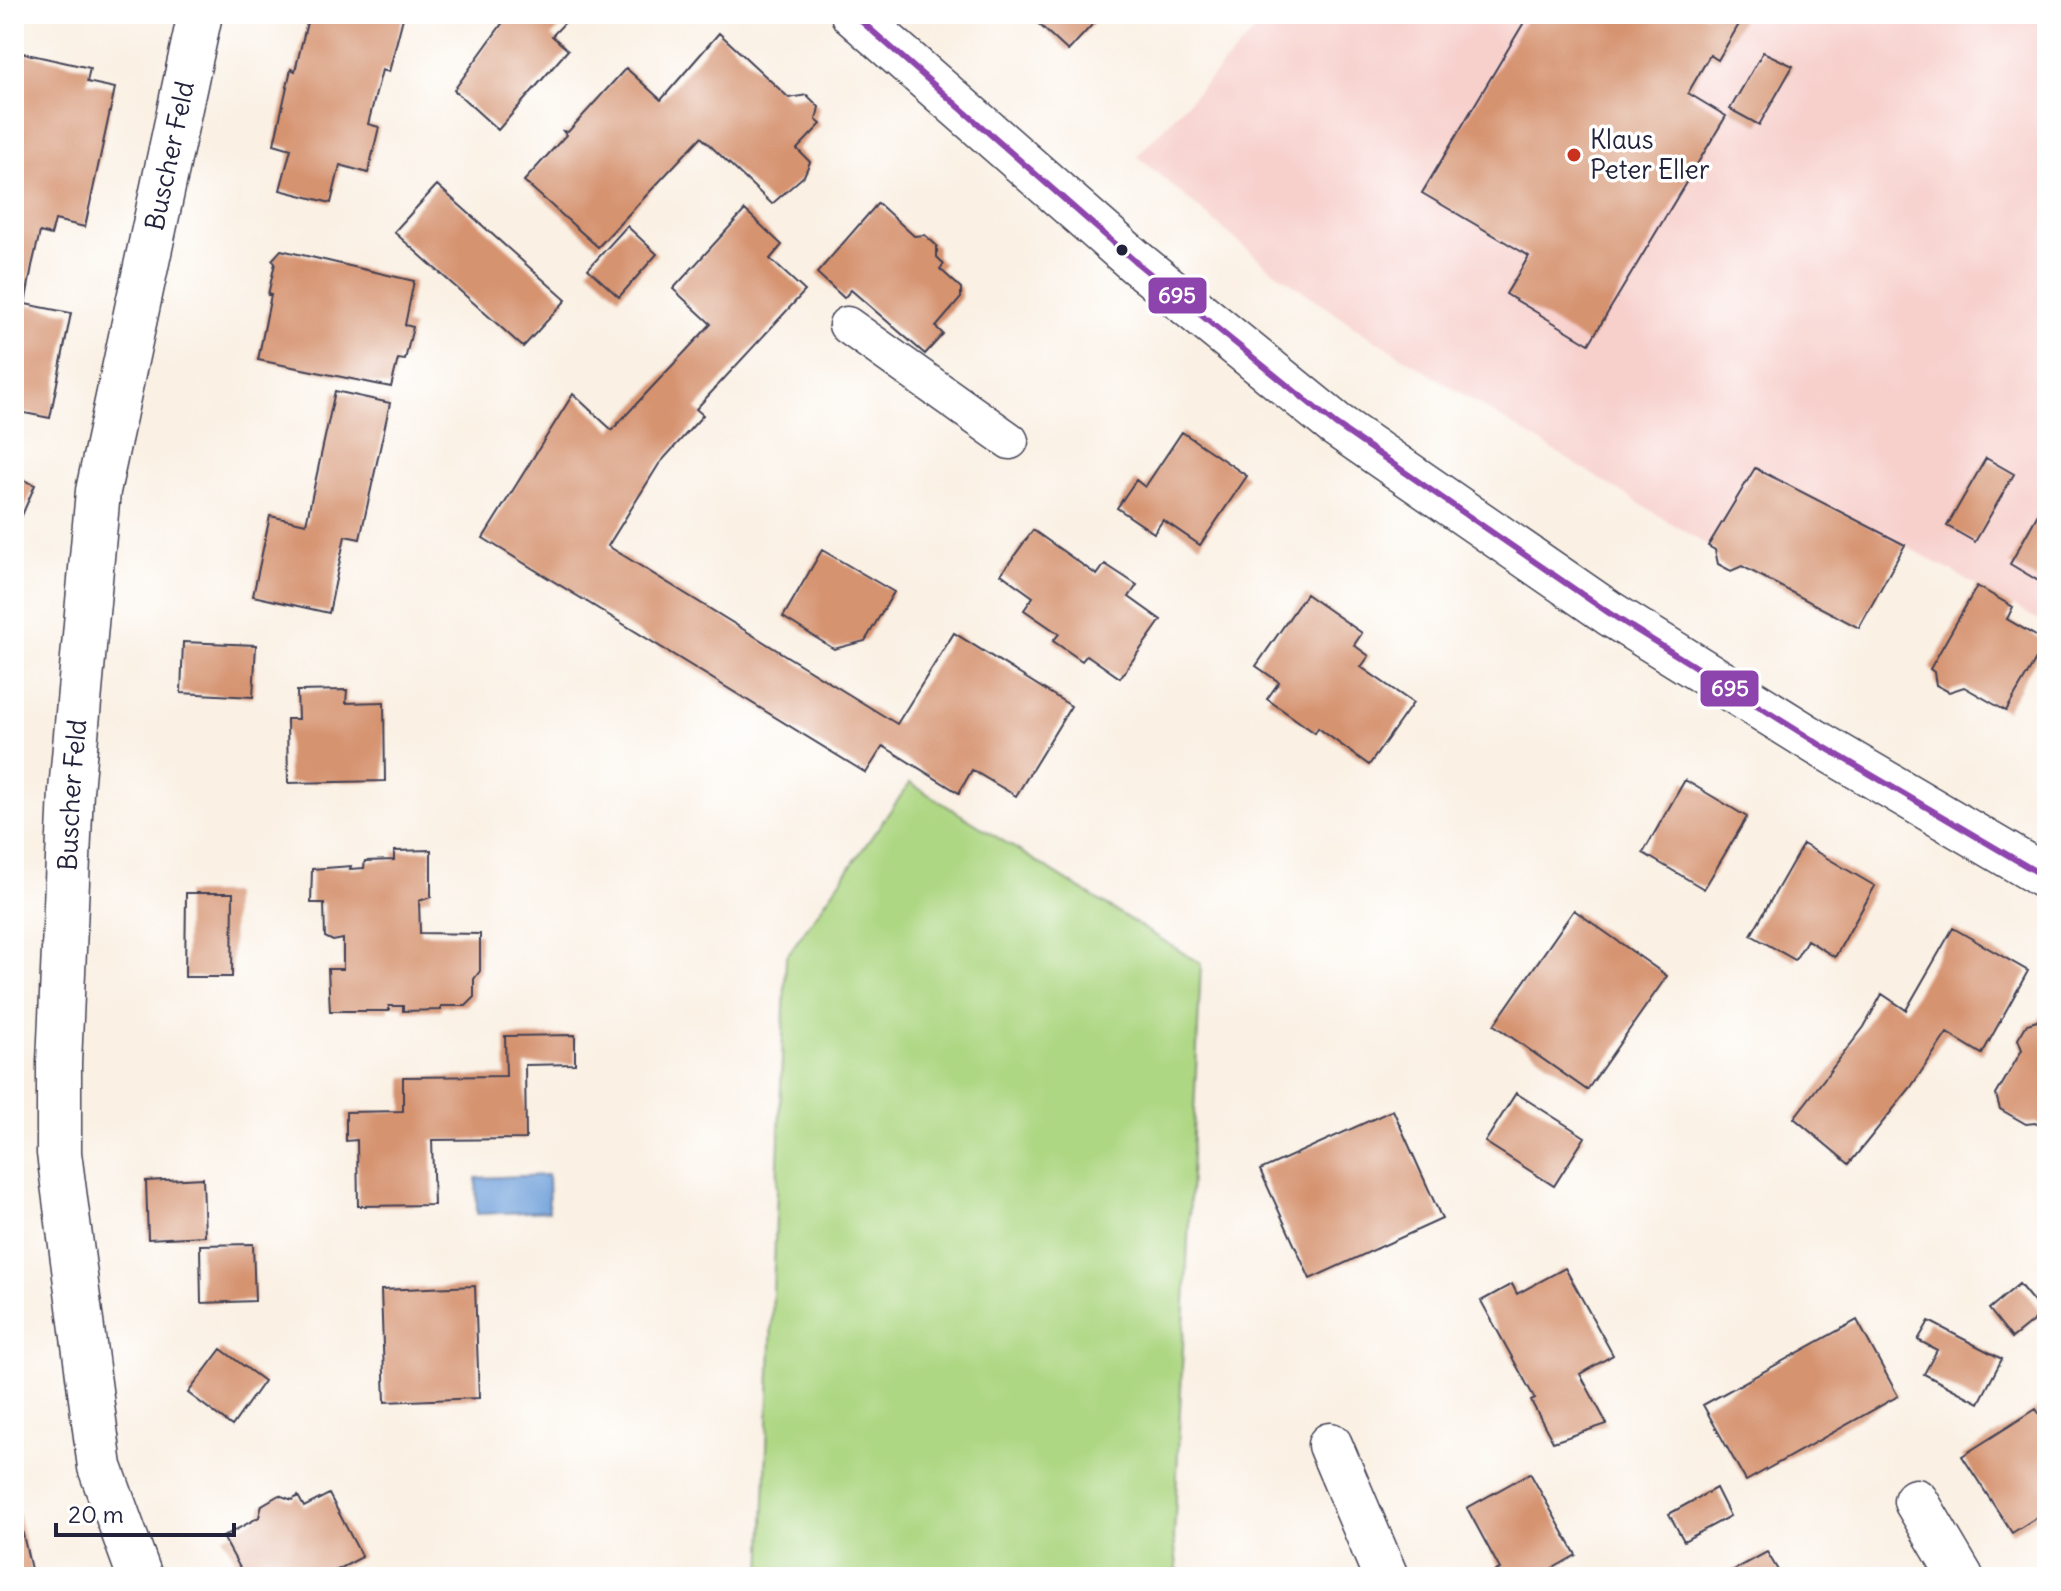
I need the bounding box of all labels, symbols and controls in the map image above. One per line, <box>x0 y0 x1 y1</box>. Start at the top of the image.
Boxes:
street label: Buscher Feld <box>137 78 201 233</box>
place label: Klaus Peter Eller <box>1590 123 1710 186</box>
marker: Klaus Peter Eller <box>1565 146 1583 164</box>
unlabelled marker <box>1114 242 1130 258</box>
line badge: 695 <box>1147 276 1208 315</box>
text: 695 <box>1158 281 1196 309</box>
line badge: 695 <box>1699 669 1760 708</box>
text: 695 <box>1711 674 1749 702</box>
street label: Buscher Feld <box>51 718 93 871</box>
scale bar <box>56 1487 234 1537</box>
text: 20 m <box>68 1499 124 1529</box>

